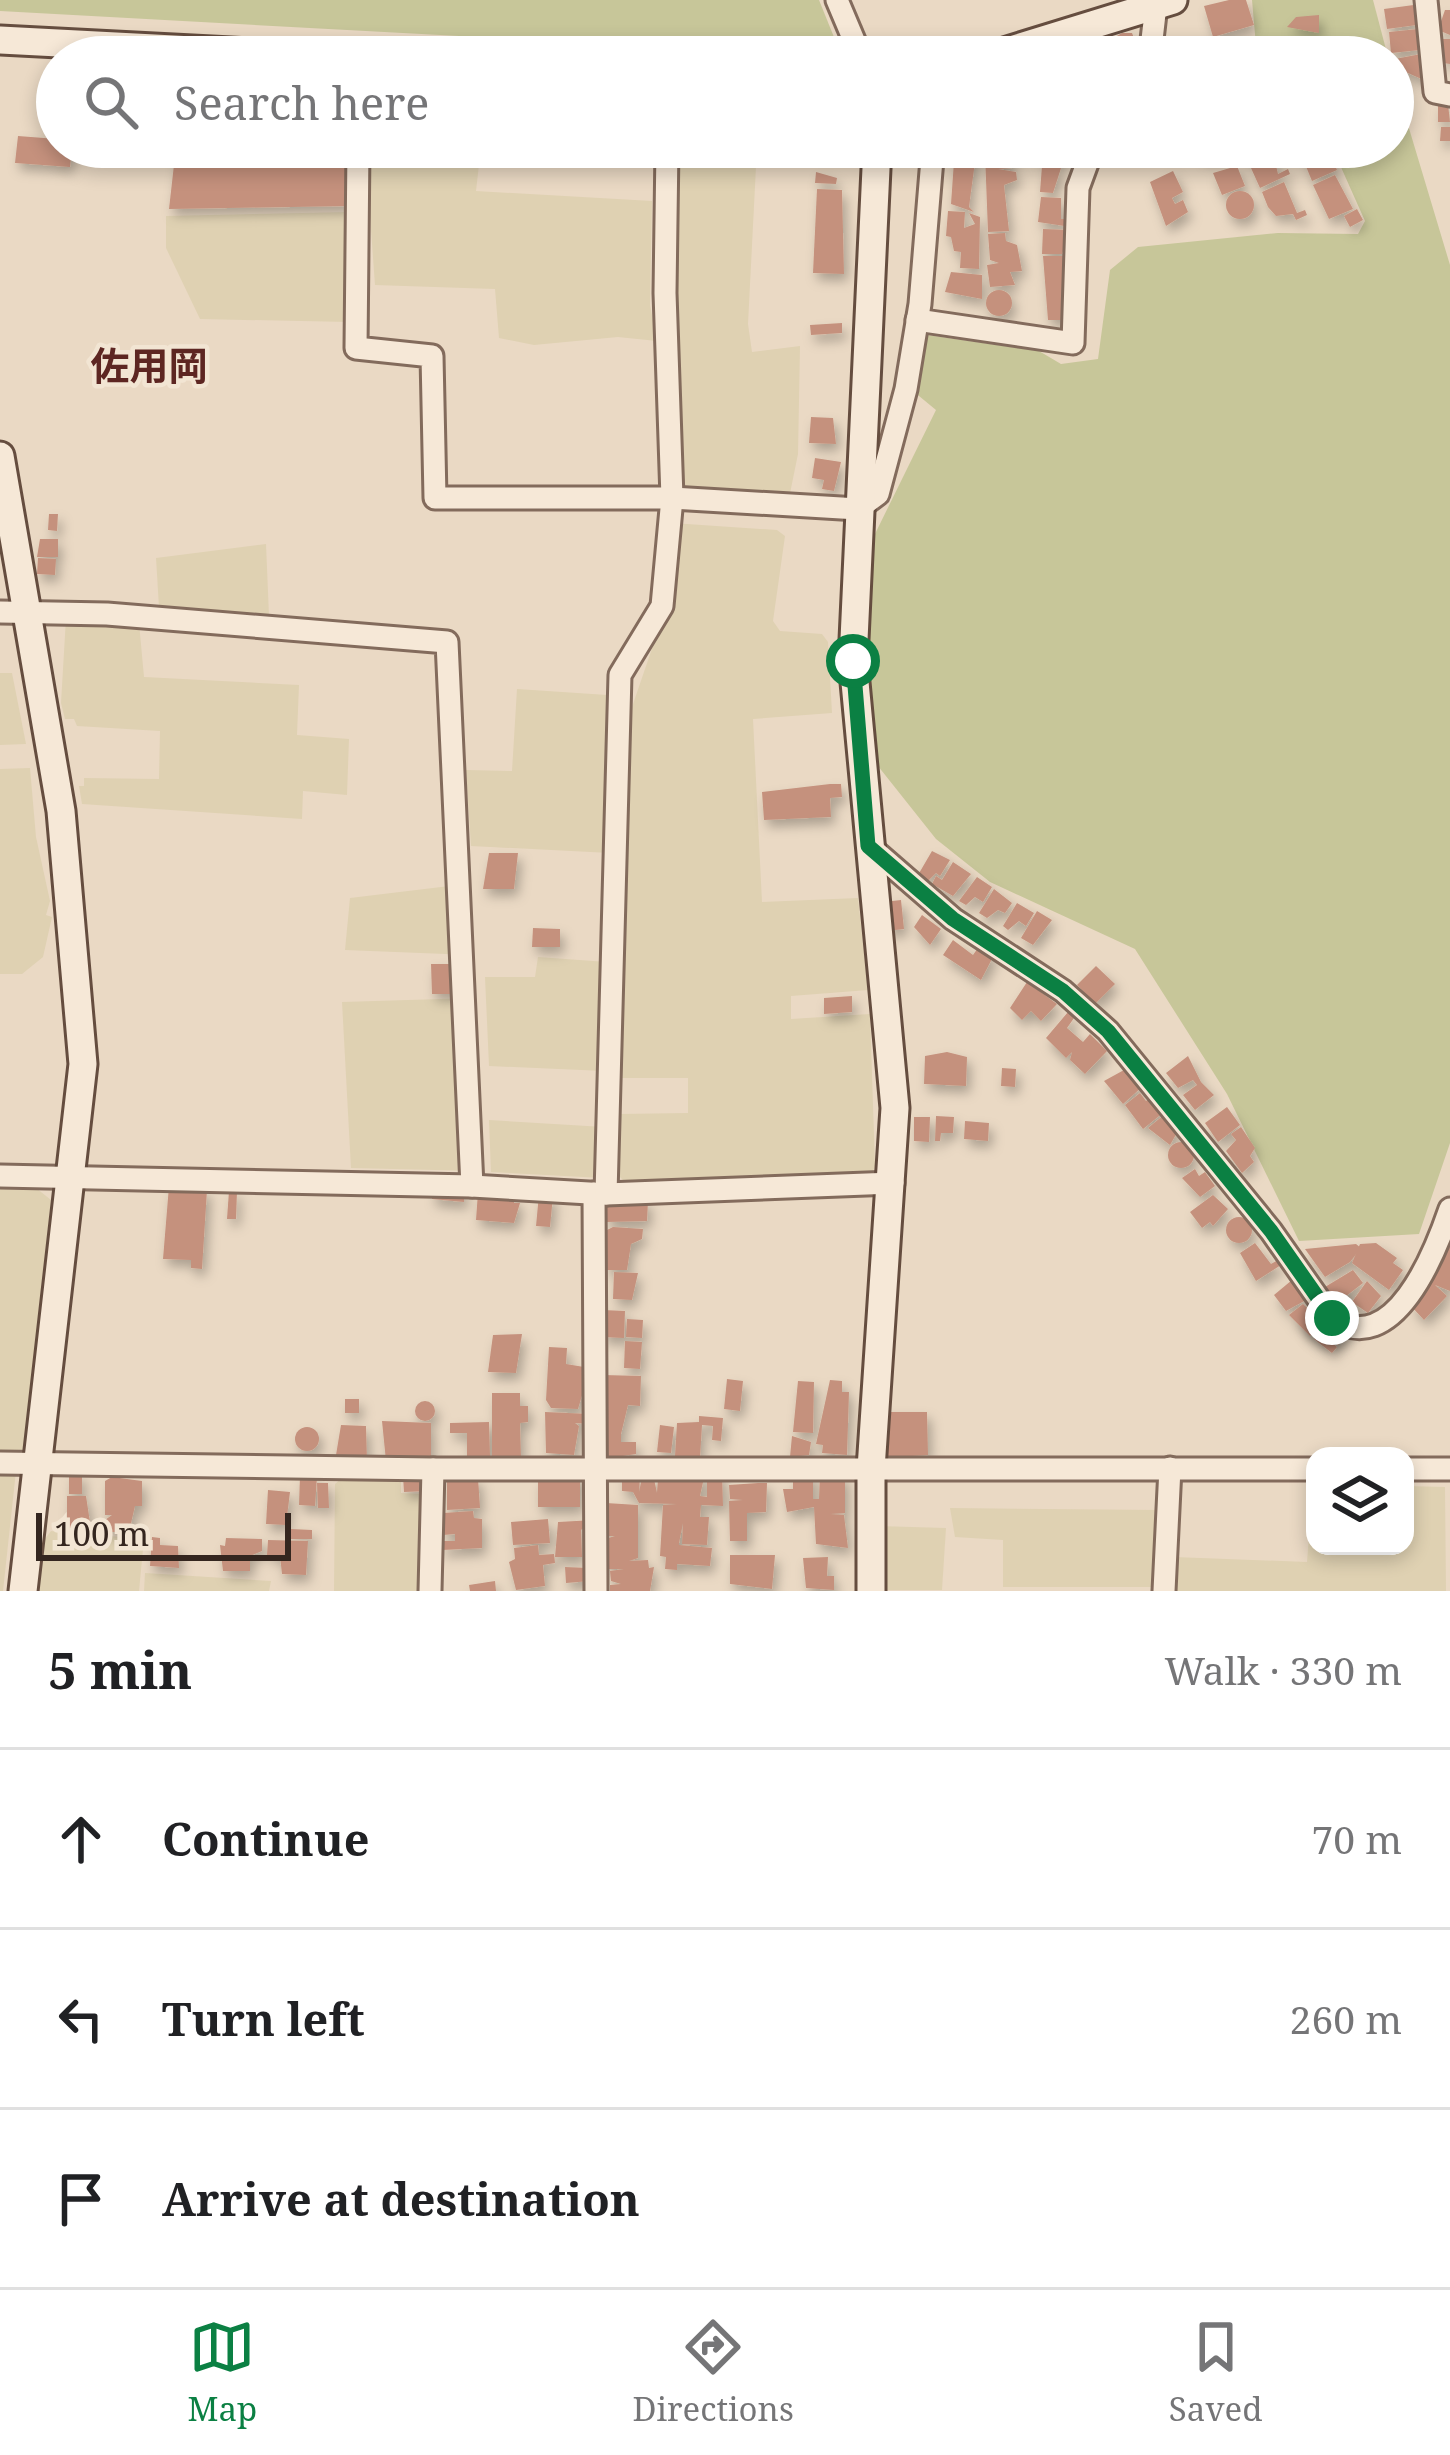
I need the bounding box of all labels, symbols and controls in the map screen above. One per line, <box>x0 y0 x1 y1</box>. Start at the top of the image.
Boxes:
search box <box>36 36 1414 168</box>
icon: search <box>78 69 144 135</box>
text: Search here <box>174 72 429 133</box>
district label: 佐用岡 <box>90 338 208 391</box>
route start <box>826 634 880 688</box>
route end <box>1305 1291 1359 1345</box>
map controls <box>1306 1447 1414 1555</box>
button: layers <box>1306 1447 1414 1555</box>
scale bar <box>36 1507 291 1560</box>
text: 100 m <box>54 1511 149 1556</box>
text: 5 min <box>48 1634 192 1704</box>
text: Walk · 330 m <box>1165 1643 1402 1696</box>
icon: ahead <box>48 1806 114 1872</box>
text: Continue <box>162 1808 370 1869</box>
text: 70 m <box>1311 1812 1402 1865</box>
icon: left <box>48 1986 114 2052</box>
text: Turn left <box>162 1988 365 2049</box>
text: 260 m <box>1290 1992 1402 2045</box>
icon: arrive <box>48 2166 114 2232</box>
text: Arrive at destination <box>162 2168 640 2229</box>
tab: Map <box>188 2314 257 2431</box>
tab: Directions <box>632 2314 794 2431</box>
tab: Saved <box>1169 2314 1262 2431</box>

